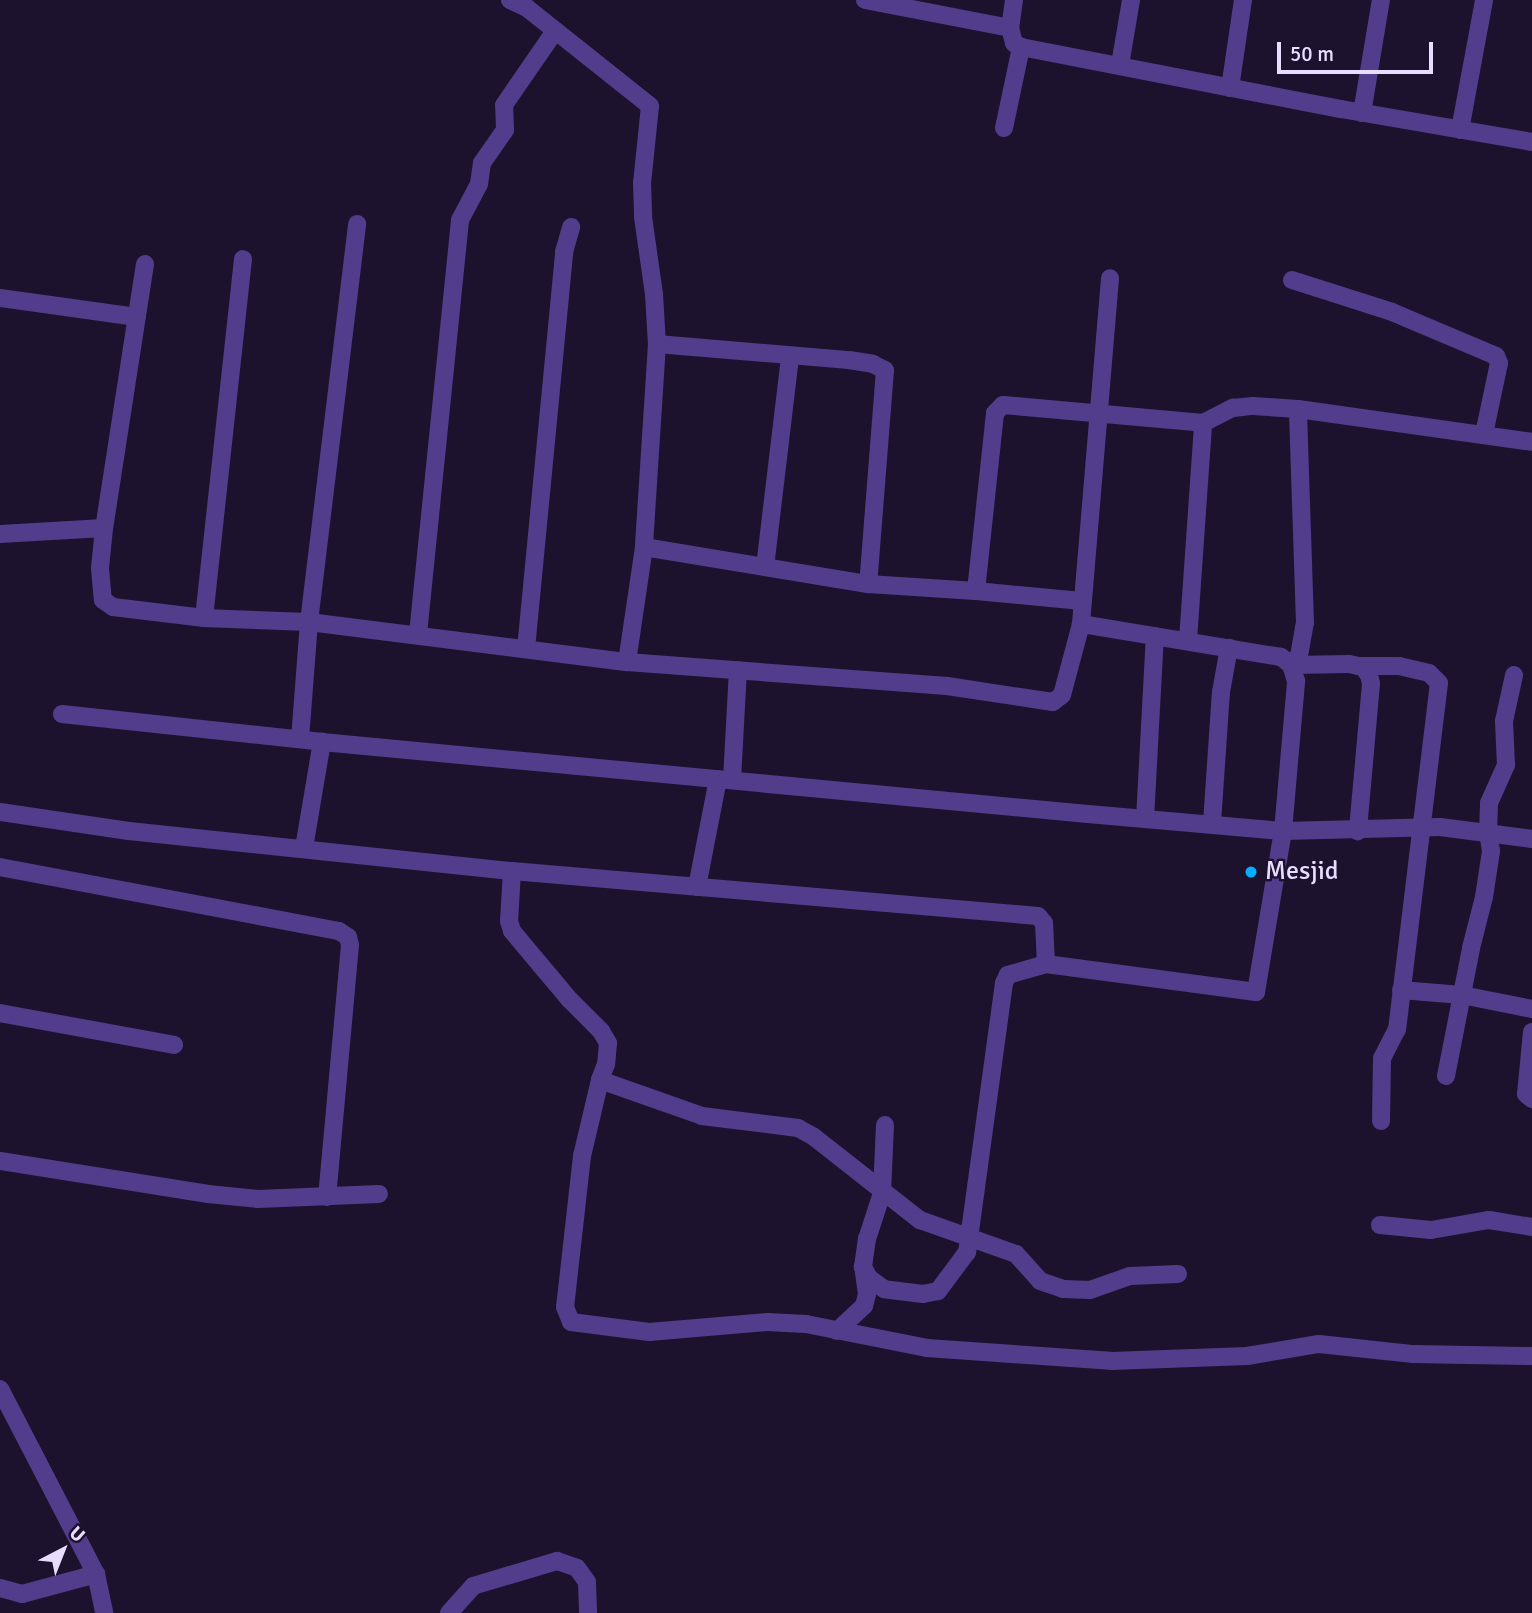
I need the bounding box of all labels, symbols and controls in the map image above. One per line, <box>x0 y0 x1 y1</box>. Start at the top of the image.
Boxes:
scale bar <box>1280 28 1436 72</box>
text: 50 m <box>1290 41 1334 67</box>
place label: Mesjid <box>1265 856 1338 888</box>
marker: Mesjid <box>1243 864 1259 880</box>
north arrow <box>28 1515 98 1585</box>
text: U <box>64 1521 90 1548</box>

